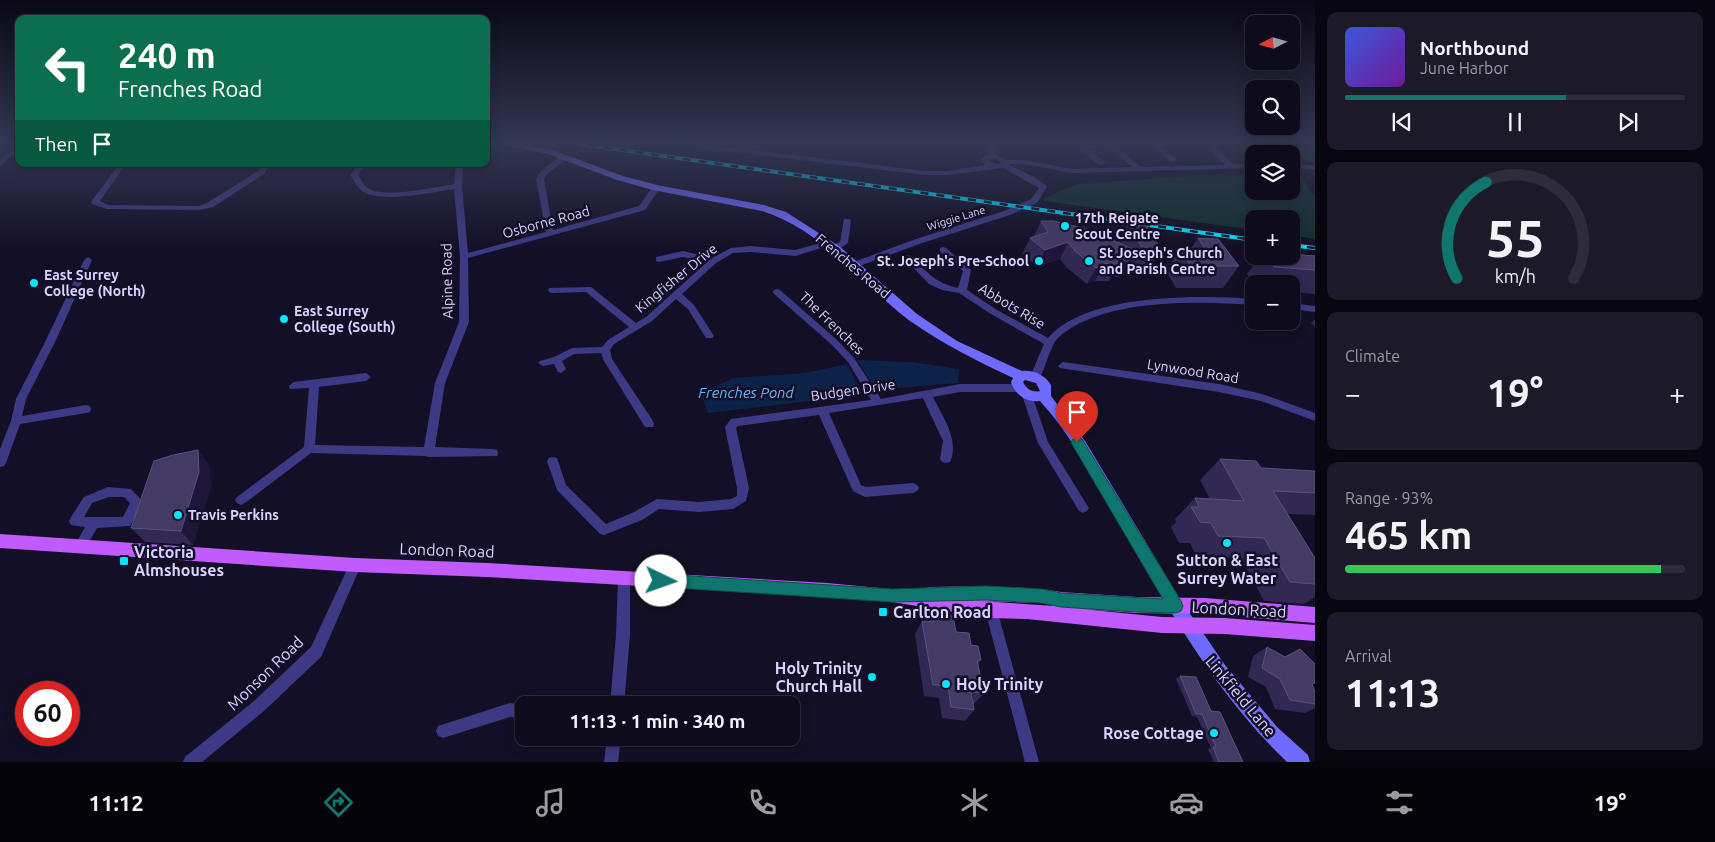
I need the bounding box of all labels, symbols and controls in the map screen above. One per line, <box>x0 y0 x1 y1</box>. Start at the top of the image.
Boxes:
north arrow <box>1245 15 1300 70</box>
map controls <box>1245 15 1300 330</box>
icon: left <box>35 35 100 100</box>
text: 240 m <box>118 35 216 75</box>
text: Northbound <box>1420 37 1529 59</box>
text: June Harbor <box>1420 59 1509 77</box>
text: Frenches Road <box>118 76 262 101</box>
button: search <box>1245 80 1300 135</box>
icon: previous <box>1388 108 1416 136</box>
icon: pause <box>1501 108 1529 136</box>
icon: next <box>1614 108 1642 136</box>
icon: arrive <box>88 130 116 158</box>
text: Then <box>35 133 78 155</box>
button: layers <box>1245 145 1300 200</box>
street label: Osborne Road <box>501 203 591 241</box>
street label: Wiggie Lane <box>925 203 987 233</box>
text: 55 <box>1486 209 1544 267</box>
place label: 17th Reigate Scout Centre <box>1075 210 1160 242</box>
button: + <box>1245 210 1300 265</box>
marker: 17th Reigate Scout Centre <box>1059 220 1071 232</box>
street label: Frenches Road <box>813 230 893 302</box>
street label: Kingfisher Drive <box>632 240 720 316</box>
street label: Alpine Road <box>438 243 456 319</box>
place label: St Joseph's Church and Parish Centre <box>1099 245 1222 277</box>
place label: St. Joseph's Pre-School <box>877 253 1029 269</box>
marker: St. Joseph's Pre-School <box>1033 255 1045 267</box>
marker: St Joseph's Church and Parish Centre <box>1083 255 1095 267</box>
text: km/h <box>1494 266 1536 286</box>
place label: East Surrey College (North) <box>44 267 146 299</box>
button: − <box>1245 275 1300 330</box>
marker: East Surrey College (North) <box>28 277 40 289</box>
street label: Abbots Rise <box>976 280 1048 332</box>
street label: The Frenches <box>797 288 867 358</box>
place label: East Surrey College (South) <box>294 303 396 335</box>
marker: East Surrey College (South) <box>278 313 290 325</box>
text: Climate <box>1345 347 1400 365</box>
street label: Lynwood Road <box>1146 356 1240 386</box>
text: 19° <box>1487 372 1543 414</box>
street label: Budgen Drive <box>810 376 896 404</box>
text: − <box>1345 378 1361 409</box>
text: + <box>1669 378 1685 409</box>
water label: Frenches Pond <box>698 384 794 401</box>
pin <box>1056 391 1098 442</box>
icon: arrive <box>1063 398 1091 426</box>
text: Range · 93% <box>1345 489 1433 507</box>
place label: Travis Perkins <box>188 507 279 523</box>
marker: Travis Perkins <box>172 509 184 521</box>
text: 465 km <box>1345 514 1472 556</box>
marker: Sutton & East Surrey Water <box>1221 537 1233 549</box>
street label: London Road <box>399 539 495 561</box>
place label: Victoria Almshouses <box>134 543 224 579</box>
place label: Sutton & East Surrey Water <box>1176 551 1278 587</box>
position arrow <box>634 554 686 606</box>
marker: Victoria Almshouses <box>118 555 130 567</box>
street label: London Road <box>1191 598 1287 620</box>
place label: Carlton Road <box>893 603 991 621</box>
marker: Carlton Road <box>877 606 889 618</box>
street label: Monson Road <box>223 632 307 714</box>
text: Arrival <box>1345 647 1392 665</box>
street label: Linkfield Lane <box>1202 652 1280 740</box>
place label: Holy Trinity Church Hall <box>775 659 863 695</box>
marker: Holy Trinity Church Hall <box>866 671 878 683</box>
text: 11:13 <box>1345 672 1440 714</box>
place label: Holy Trinity <box>956 675 1044 693</box>
marker: Holy Trinity <box>940 678 952 690</box>
speed limit sign: 60 <box>15 681 80 746</box>
text: 11:13 · 1 min · 340 m <box>570 710 745 732</box>
place label: Rose Cottage <box>1103 724 1204 742</box>
marker: Rose Cottage <box>1208 727 1220 739</box>
icon: directions <box>321 785 356 820</box>
icon: music <box>533 785 568 820</box>
icon: phone <box>745 785 780 820</box>
icon: climate <box>957 785 992 820</box>
icon: car <box>1169 785 1204 820</box>
icon: filters <box>1382 785 1417 820</box>
text: 11:12 <box>89 790 144 815</box>
text: 19° <box>1594 790 1626 815</box>

